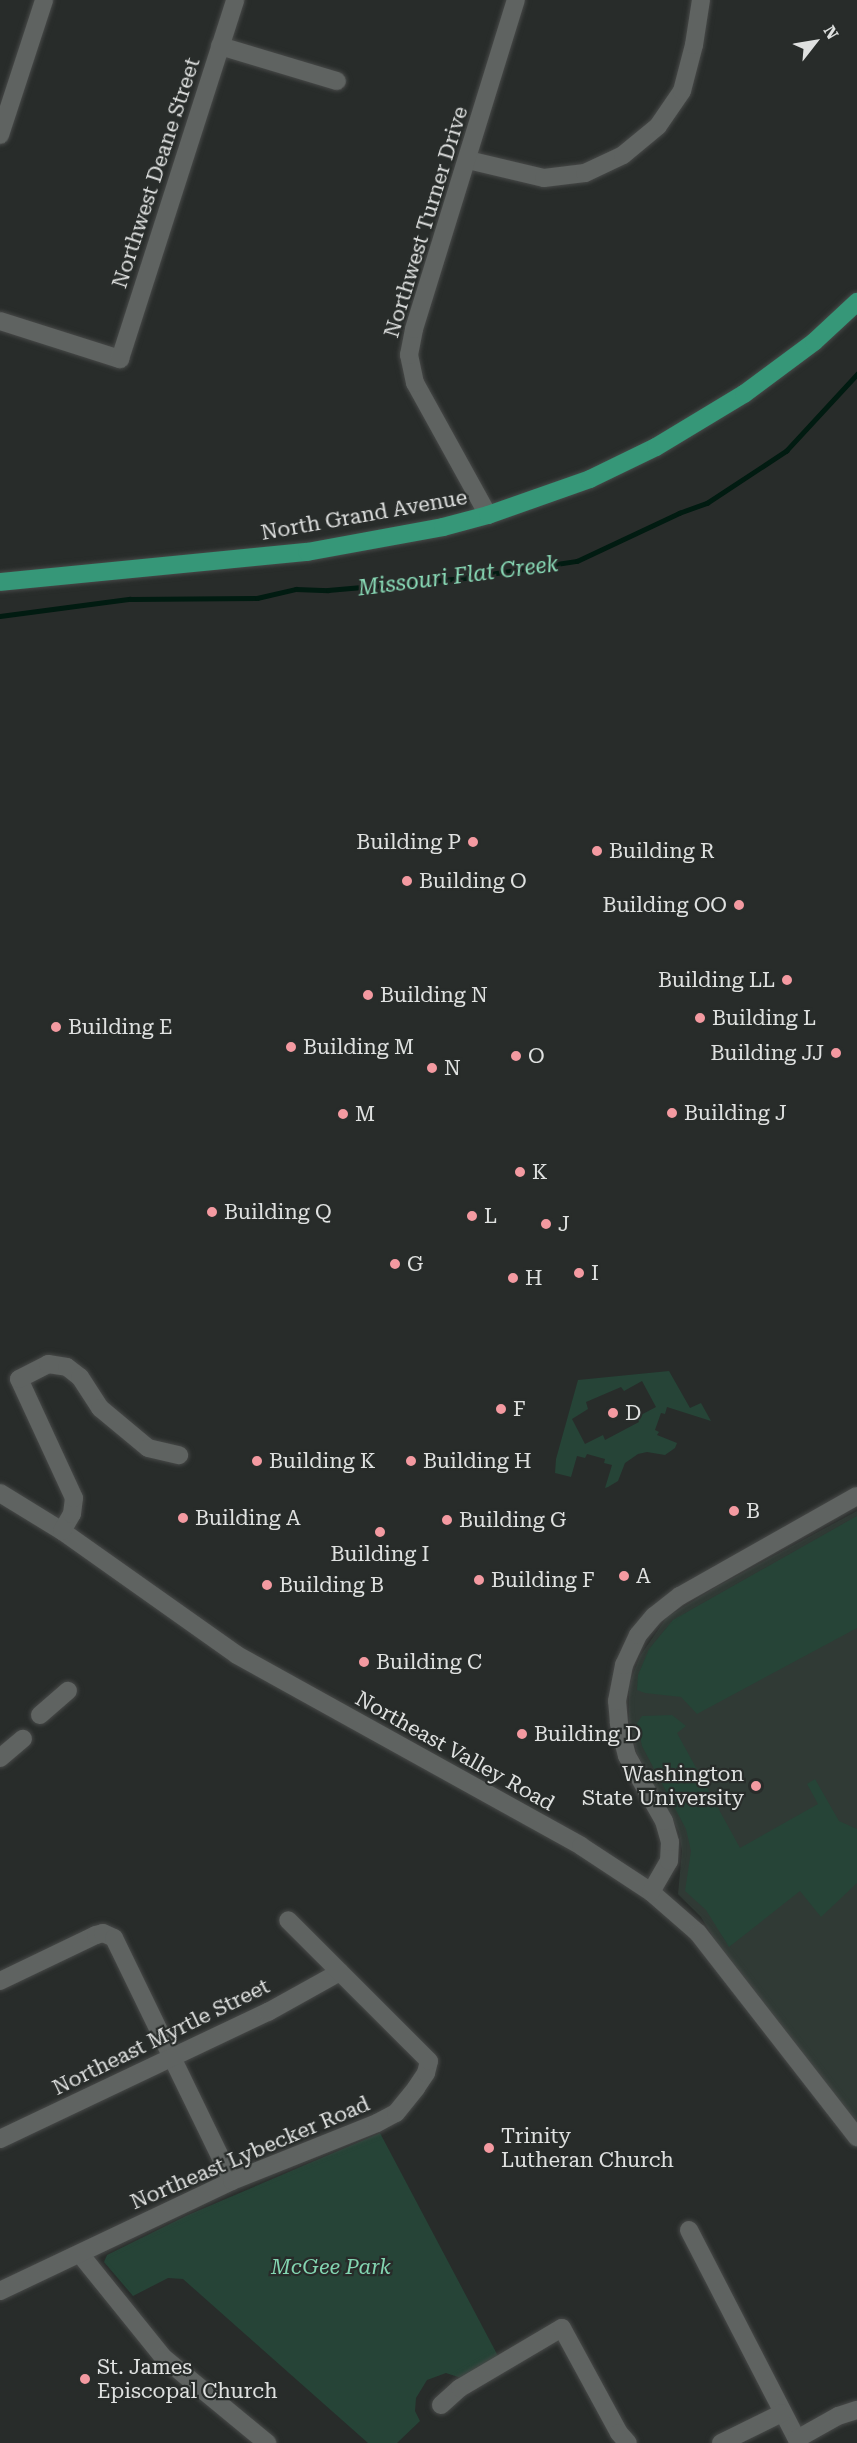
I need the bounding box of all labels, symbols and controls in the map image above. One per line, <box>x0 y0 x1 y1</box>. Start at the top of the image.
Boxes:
north arrow <box>785 12 845 72</box>
text: N <box>820 22 842 43</box>
street label: Northwest Deane Street <box>107 55 205 291</box>
street label: Northwest Turner Drive <box>379 103 473 341</box>
street label: North Grand Avenue <box>259 484 469 546</box>
water label: Missouri Flat Creek <box>356 551 560 601</box>
place label: Building P <box>356 829 461 855</box>
marker: Building P <box>466 835 480 849</box>
place label: Building R <box>609 838 715 864</box>
marker: Building R <box>590 844 604 858</box>
place label: Building O <box>419 868 527 894</box>
marker: Building O <box>400 874 414 888</box>
place label: Building OO <box>603 892 727 918</box>
marker: Building OO <box>732 898 746 912</box>
place label: Building LL <box>658 967 775 993</box>
marker: Building LL <box>780 973 794 987</box>
place label: Building N <box>380 982 488 1008</box>
marker: Building N <box>361 988 375 1002</box>
place label: Building L <box>712 1005 816 1031</box>
marker: Building L <box>693 1011 707 1025</box>
place label: Building E <box>68 1014 173 1040</box>
marker: Building E <box>49 1020 63 1034</box>
place label: Building M <box>303 1034 414 1060</box>
marker: Building M <box>284 1040 298 1054</box>
place label: Building JJ <box>710 1040 824 1066</box>
place label: O <box>528 1043 545 1069</box>
marker: Building JJ <box>829 1046 843 1060</box>
marker: O <box>509 1049 523 1063</box>
place label: N <box>444 1055 461 1081</box>
marker: N <box>425 1061 439 1075</box>
place label: Building J <box>684 1100 787 1126</box>
place label: M <box>355 1101 375 1127</box>
marker: Building J <box>665 1106 679 1120</box>
marker: M <box>336 1107 350 1121</box>
place label: K <box>532 1159 547 1185</box>
marker: K <box>513 1165 527 1179</box>
place label: Building Q <box>224 1199 332 1225</box>
place label: L <box>484 1203 497 1229</box>
marker: Building Q <box>205 1205 219 1219</box>
marker: L <box>465 1209 479 1223</box>
place label: J <box>558 1211 570 1237</box>
marker: J <box>539 1217 553 1231</box>
place label: G <box>407 1251 423 1277</box>
marker: G <box>388 1257 402 1271</box>
place label: I <box>591 1260 599 1286</box>
place label: H <box>525 1265 542 1291</box>
marker: I <box>572 1266 586 1280</box>
marker: H <box>506 1271 520 1285</box>
place label: F <box>513 1396 526 1422</box>
place label: D <box>625 1400 641 1426</box>
marker: F <box>494 1402 508 1416</box>
marker: D <box>606 1406 620 1420</box>
place label: Building K <box>269 1448 375 1474</box>
place label: Building H <box>423 1448 532 1474</box>
marker: Building K <box>250 1454 264 1468</box>
marker: Building H <box>404 1454 418 1468</box>
place label: B <box>746 1498 760 1524</box>
marker: B <box>727 1504 741 1518</box>
place label: Building A <box>195 1505 301 1531</box>
place label: Building G <box>459 1507 566 1533</box>
marker: Building A <box>176 1511 190 1525</box>
marker: Building G <box>440 1513 454 1527</box>
marker: Building I <box>373 1525 387 1539</box>
place label: Building I <box>331 1541 429 1567</box>
place label: A <box>636 1563 651 1589</box>
place label: Building F <box>491 1567 595 1593</box>
marker: A <box>617 1569 631 1583</box>
place label: Building B <box>279 1572 384 1598</box>
marker: Building F <box>472 1573 486 1587</box>
marker: Building B <box>260 1578 274 1592</box>
place label: Building C <box>376 1649 482 1675</box>
marker: Building C <box>357 1655 371 1669</box>
street label: Northeast Valley Road <box>351 1686 559 1816</box>
place label: Building D <box>534 1721 641 1747</box>
marker: Building D <box>515 1727 529 1741</box>
place label: Washington State University <box>582 1761 744 1811</box>
marker: Washington State University <box>749 1779 763 1793</box>
street label: Northeast Myrtle Street <box>48 1973 274 2101</box>
street label: Northeast Lybecker Road <box>127 2091 373 2215</box>
place label: Trinity Lutheran Church <box>501 2123 674 2173</box>
marker: Trinity Lutheran Church <box>482 2141 496 2155</box>
park label: McGee Park <box>271 2254 391 2280</box>
place label: St. James Episcopal Church <box>97 2354 277 2404</box>
marker: St. James Episcopal Church <box>78 2372 92 2386</box>

